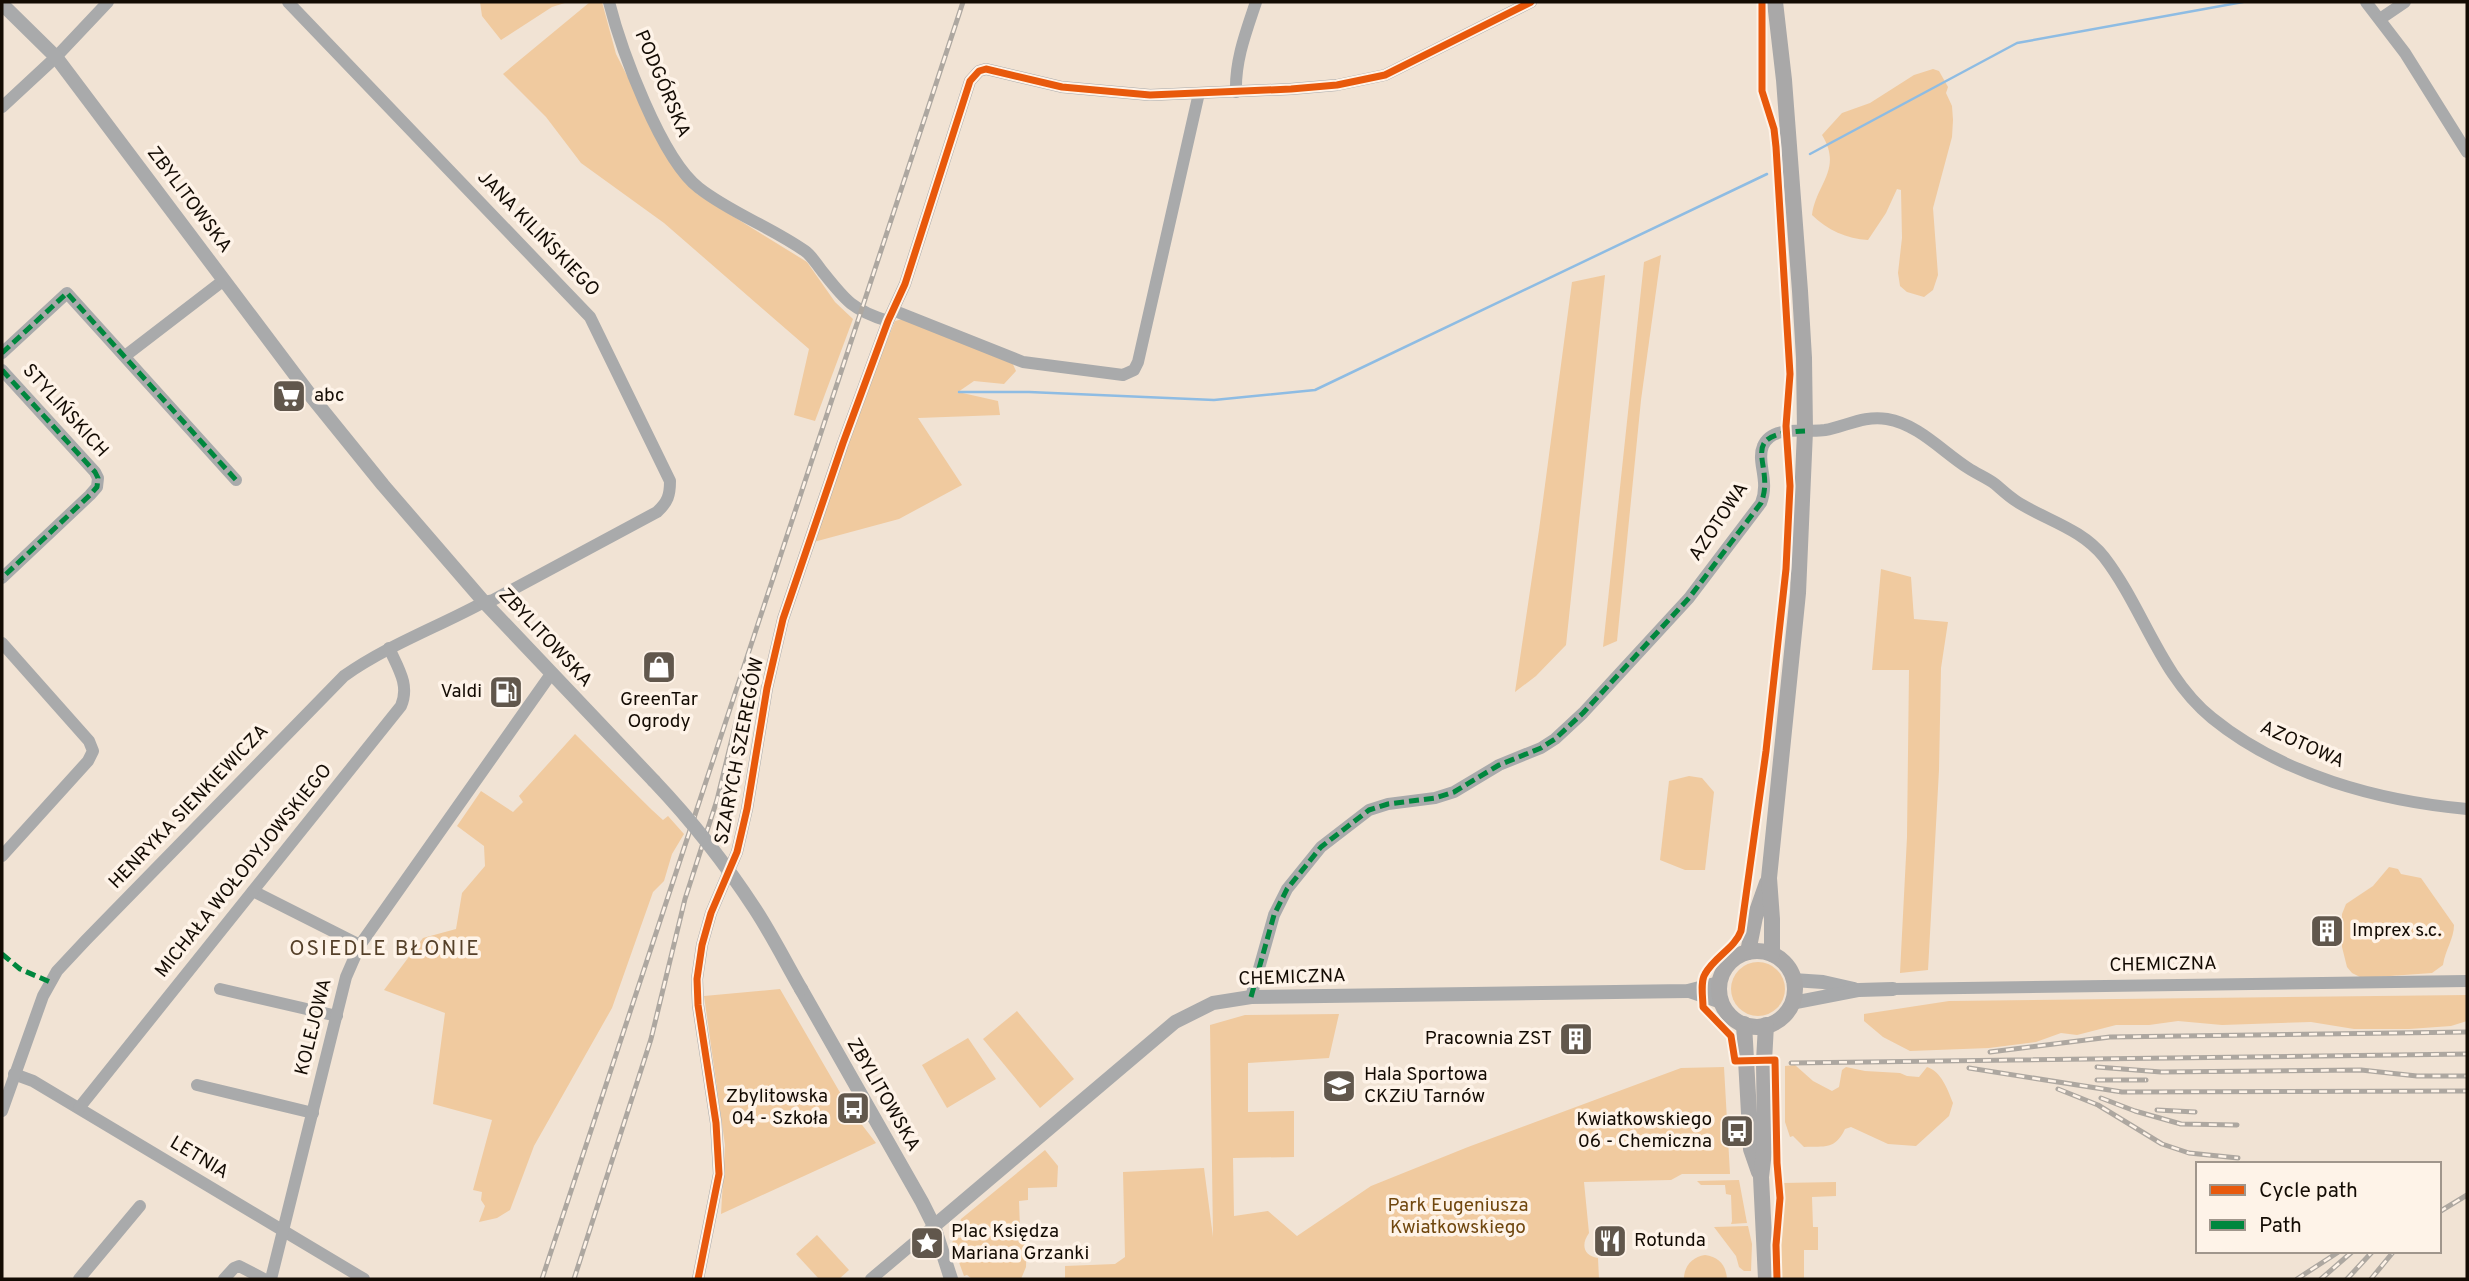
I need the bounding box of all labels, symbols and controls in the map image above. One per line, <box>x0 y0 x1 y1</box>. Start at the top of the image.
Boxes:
street label: PODGÓRSKA <box>629 26 696 141</box>
street label: ZBYLITOWSKA <box>141 142 237 258</box>
street label: JANA KILIŃSKIEGO <box>472 165 605 302</box>
street label: STYLIŃSKICH <box>17 359 114 463</box>
supermarket icon: abc <box>270 377 308 415</box>
place label: abc <box>314 384 344 408</box>
street label: AZOTOWA <box>1684 478 1754 566</box>
street label: ZBYLITOWSKA <box>493 583 597 693</box>
shop icon: GreenTar Ogrody <box>640 648 678 686</box>
street label: SZARYCH SZEREGÓW <box>709 655 770 847</box>
fuel station icon: Valdi <box>487 673 525 711</box>
place label: Valdi <box>440 680 482 704</box>
place label: GreenTar Ogrody <box>620 688 699 734</box>
street label: AZOTOWA <box>2256 716 2348 774</box>
street label: HENRYKA SIENKIEWICZA <box>104 720 274 894</box>
street label: MICHAŁA WOŁODYJOWSKIEGO <box>150 759 338 983</box>
building icon: Imprex s.c. <box>2308 912 2346 950</box>
place label: Imprex s.c. <box>2352 919 2442 943</box>
district label: OSIEDLE BŁONIE <box>289 936 481 963</box>
street label: CHEMICZNA <box>2109 952 2217 978</box>
street label: CHEMICZNA <box>1238 964 1346 992</box>
street label: KOLEJOWA <box>290 976 338 1078</box>
building icon: Pracownia ZST <box>1557 1020 1595 1058</box>
place label: Pracownia ZST <box>1425 1027 1552 1051</box>
street label: ZBYLITOWSKA <box>841 1034 925 1156</box>
place label: Hala Sportowa CKZiU Tarnów <box>1364 1063 1488 1109</box>
school or university icon: Hala Sportowa CKZiU Tarnów <box>1320 1067 1358 1105</box>
place label: Zbylitowska 04 - Szkoła <box>726 1085 828 1131</box>
bus stop icon: Zbylitowska 04 - Szkoła <box>834 1089 872 1127</box>
place label: Kwiatkowskiego 06 - Chemiczna <box>1576 1108 1712 1154</box>
bus stop icon: Kwiatkowskiego 06 - Chemiczna <box>1718 1112 1756 1150</box>
street label: LETNIA <box>165 1131 233 1185</box>
legend <box>2196 1162 2441 1253</box>
text: Cycle path <box>2259 1178 2358 1205</box>
park label: Park Eugeniusza Kwiatkowskiego <box>1387 1194 1529 1240</box>
text: Path <box>2259 1213 2302 1240</box>
place label: Plac Księdza Mariana Grzanki <box>951 1220 1089 1266</box>
restaurant icon: Rotunda <box>1591 1222 1629 1260</box>
place icon: Plac Księdza Mariana Grzanki <box>908 1224 946 1262</box>
place label: Rotunda <box>1634 1229 1706 1253</box>

